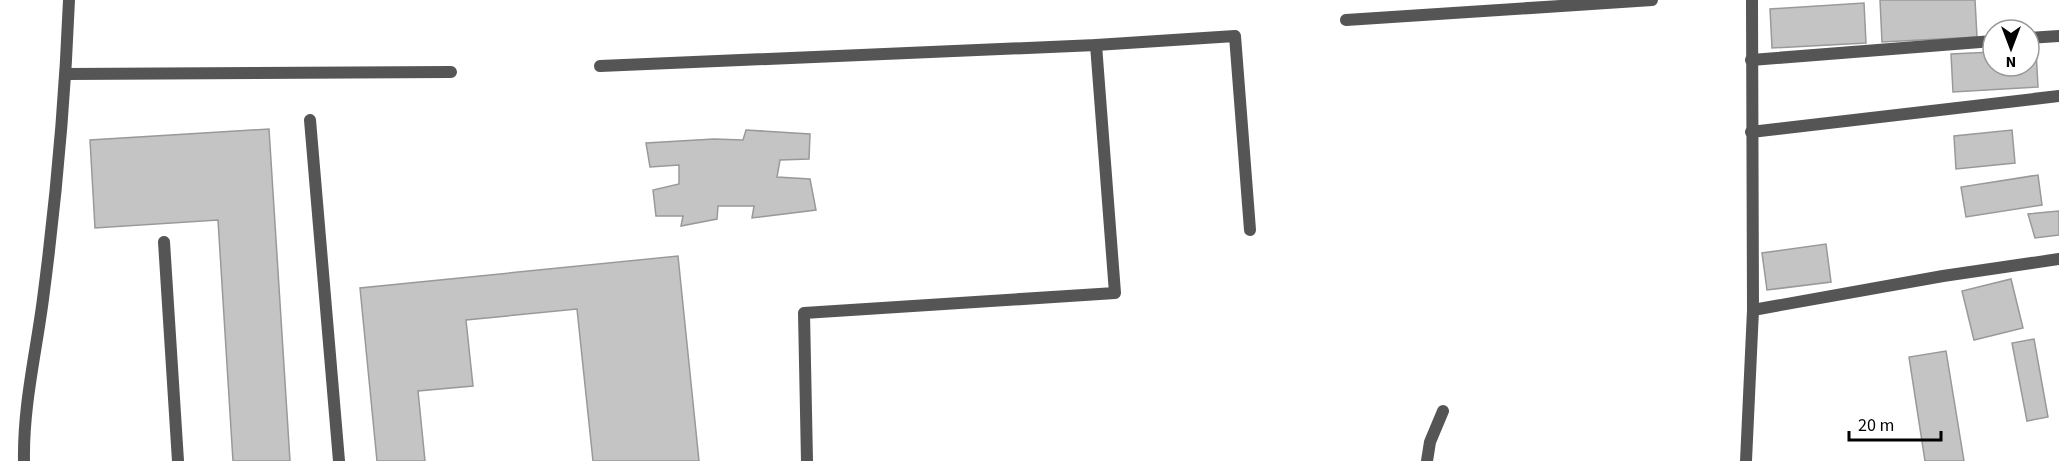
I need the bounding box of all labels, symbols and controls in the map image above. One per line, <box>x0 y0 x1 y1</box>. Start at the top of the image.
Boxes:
north arrow <box>1981 18 2041 78</box>
text: N <box>2006 51 2016 73</box>
scale bar <box>1849 404 1940 442</box>
text: 20 m <box>1858 413 1894 438</box>

